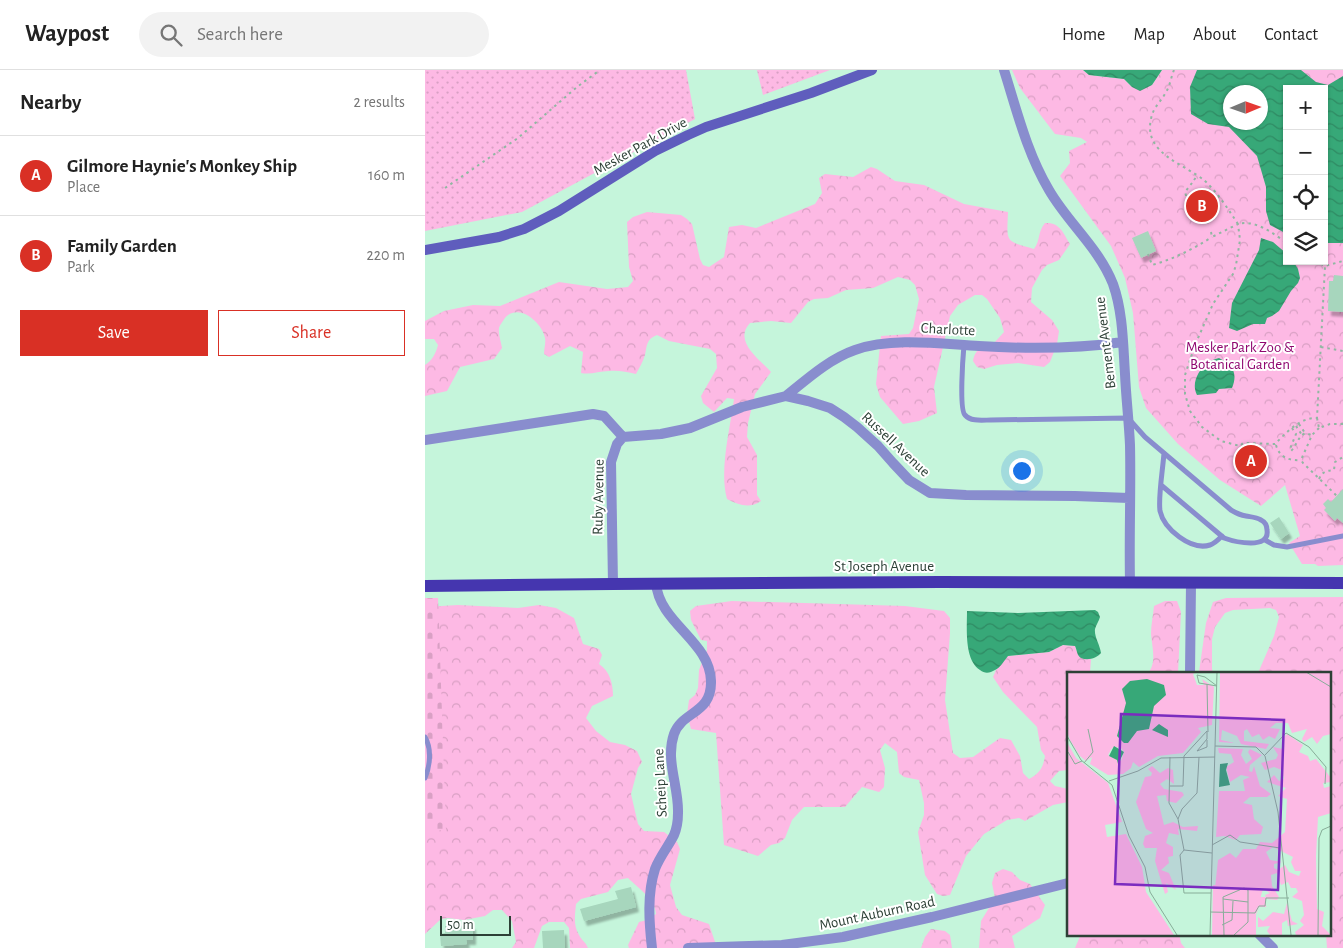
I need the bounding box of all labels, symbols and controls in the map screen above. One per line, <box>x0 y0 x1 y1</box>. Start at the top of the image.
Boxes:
search box <box>139 12 489 57</box>
icon: search <box>157 21 185 49</box>
text: Waypost <box>25 22 109 46</box>
text: Search here <box>197 25 283 44</box>
text: Home <box>1062 26 1105 44</box>
text: Map <box>1133 26 1165 44</box>
text: About <box>1193 26 1236 44</box>
text: Contact <box>1264 26 1318 44</box>
north arrow <box>1223 85 1268 130</box>
map controls <box>1283 85 1328 265</box>
button: + <box>1283 85 1328 130</box>
text: Nearby <box>20 92 81 113</box>
text: 2 results <box>353 94 405 110</box>
street label: Mesker Park Drive <box>591 115 690 178</box>
button: − <box>1283 130 1328 175</box>
text: Gilmore Haynie's Monkey Ship <box>67 157 297 176</box>
text: A <box>31 167 41 183</box>
text: 160 m <box>368 167 405 183</box>
button: locate <box>1283 175 1328 220</box>
text: Place <box>67 179 100 195</box>
pin: B <box>1186 187 1218 225</box>
button: layers <box>1283 220 1328 265</box>
text: Family Garden <box>67 237 177 256</box>
text: B <box>31 247 41 263</box>
text: 220 m <box>367 247 405 263</box>
text: Park <box>67 259 95 275</box>
street label: Bement Avenue <box>1092 296 1119 390</box>
button: Save <box>20 310 208 356</box>
button: Share <box>218 310 405 356</box>
street label: Charlotte <box>920 321 976 338</box>
park label: Mesker Park Zoo & Botanical Garden <box>1186 340 1295 372</box>
street label: Russell Avenue <box>859 409 933 480</box>
pin: A <box>1235 442 1267 480</box>
your location <box>1009 458 1035 484</box>
street label: Ruby Avenue <box>590 459 607 535</box>
street label: St Joseph Avenue <box>834 559 934 574</box>
inset map <box>1067 672 1331 936</box>
street label: Scheip Lane <box>651 748 670 818</box>
street label: Mount Auburn Road <box>818 894 936 933</box>
scale bar <box>440 913 511 936</box>
text: 50 m <box>447 918 474 932</box>

